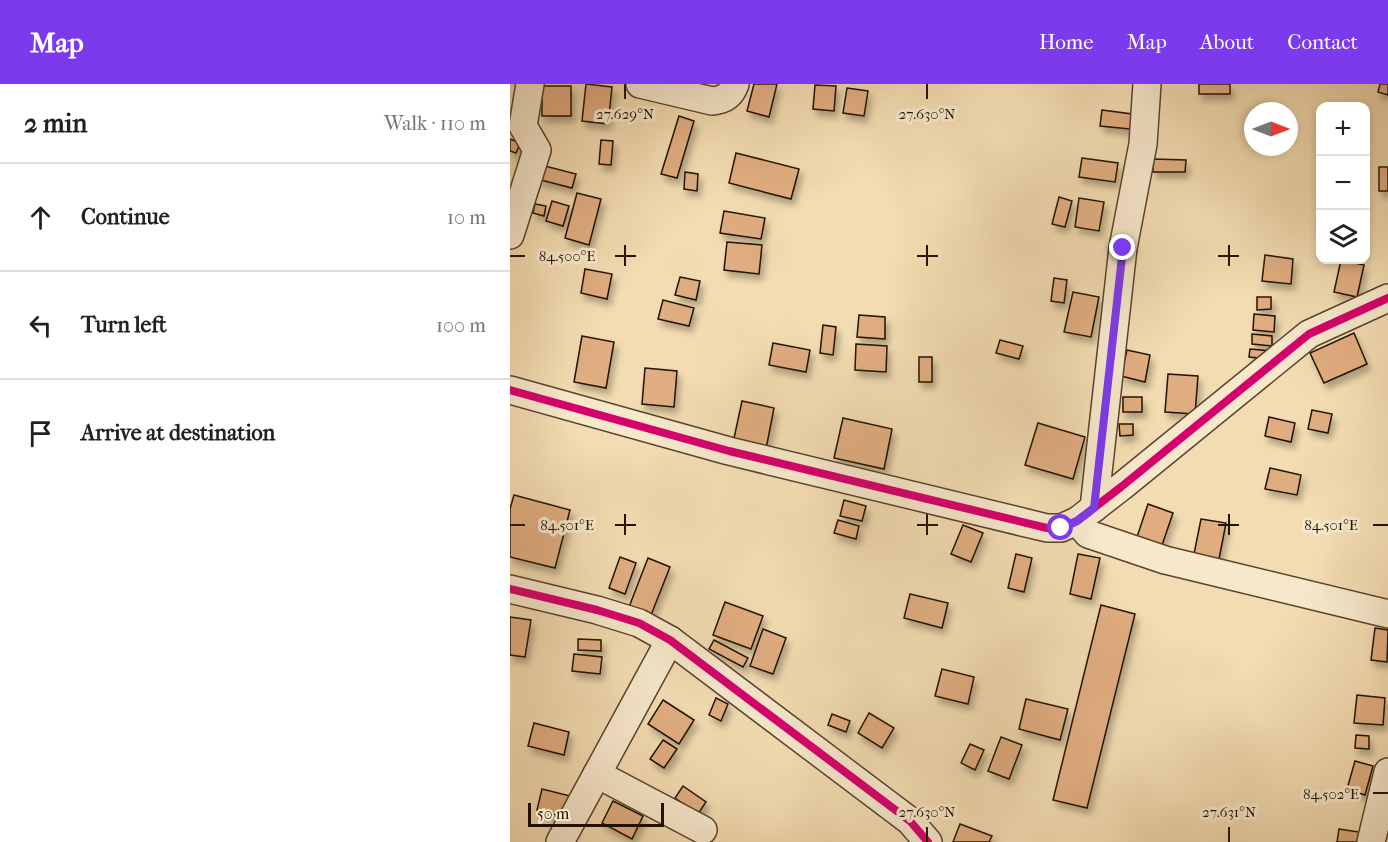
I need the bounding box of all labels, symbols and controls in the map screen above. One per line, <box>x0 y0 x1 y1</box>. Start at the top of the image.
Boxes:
text: Map <box>30 26 84 59</box>
text: Home <box>1039 30 1094 54</box>
text: Map <box>1127 30 1167 54</box>
text: About <box>1200 30 1254 54</box>
text: Contact <box>1287 30 1358 54</box>
north arrow <box>1244 102 1298 156</box>
map controls <box>1316 102 1370 264</box>
button: + <box>1316 102 1370 156</box>
text: 27.629°N <box>596 105 655 123</box>
text: 27.630°N <box>899 105 956 123</box>
text: 2 min <box>24 108 87 139</box>
text: Walk · 110 m <box>384 112 486 135</box>
button: − <box>1316 156 1370 210</box>
icon: ahead <box>24 201 57 234</box>
text: Continue <box>81 204 170 230</box>
text: 10 m <box>447 206 486 229</box>
button: layers <box>1316 210 1370 264</box>
route end <box>1109 234 1135 260</box>
text: 84.500°E <box>539 247 595 265</box>
icon: left <box>24 309 57 342</box>
text: Turn left <box>81 312 167 338</box>
text: 100 m <box>436 314 486 337</box>
icon: arrive <box>24 417 57 450</box>
text: Arrive at destination <box>81 420 275 446</box>
route start <box>1047 514 1073 540</box>
text: 84.501°E <box>540 516 594 534</box>
text: 84.501°E <box>1304 516 1358 534</box>
text: 84.502°E <box>1303 785 1359 803</box>
scale bar <box>528 800 664 828</box>
text: 27.630°N <box>899 803 956 821</box>
text: 27.631°N <box>1202 803 1257 821</box>
text: 50 m <box>537 804 569 823</box>

